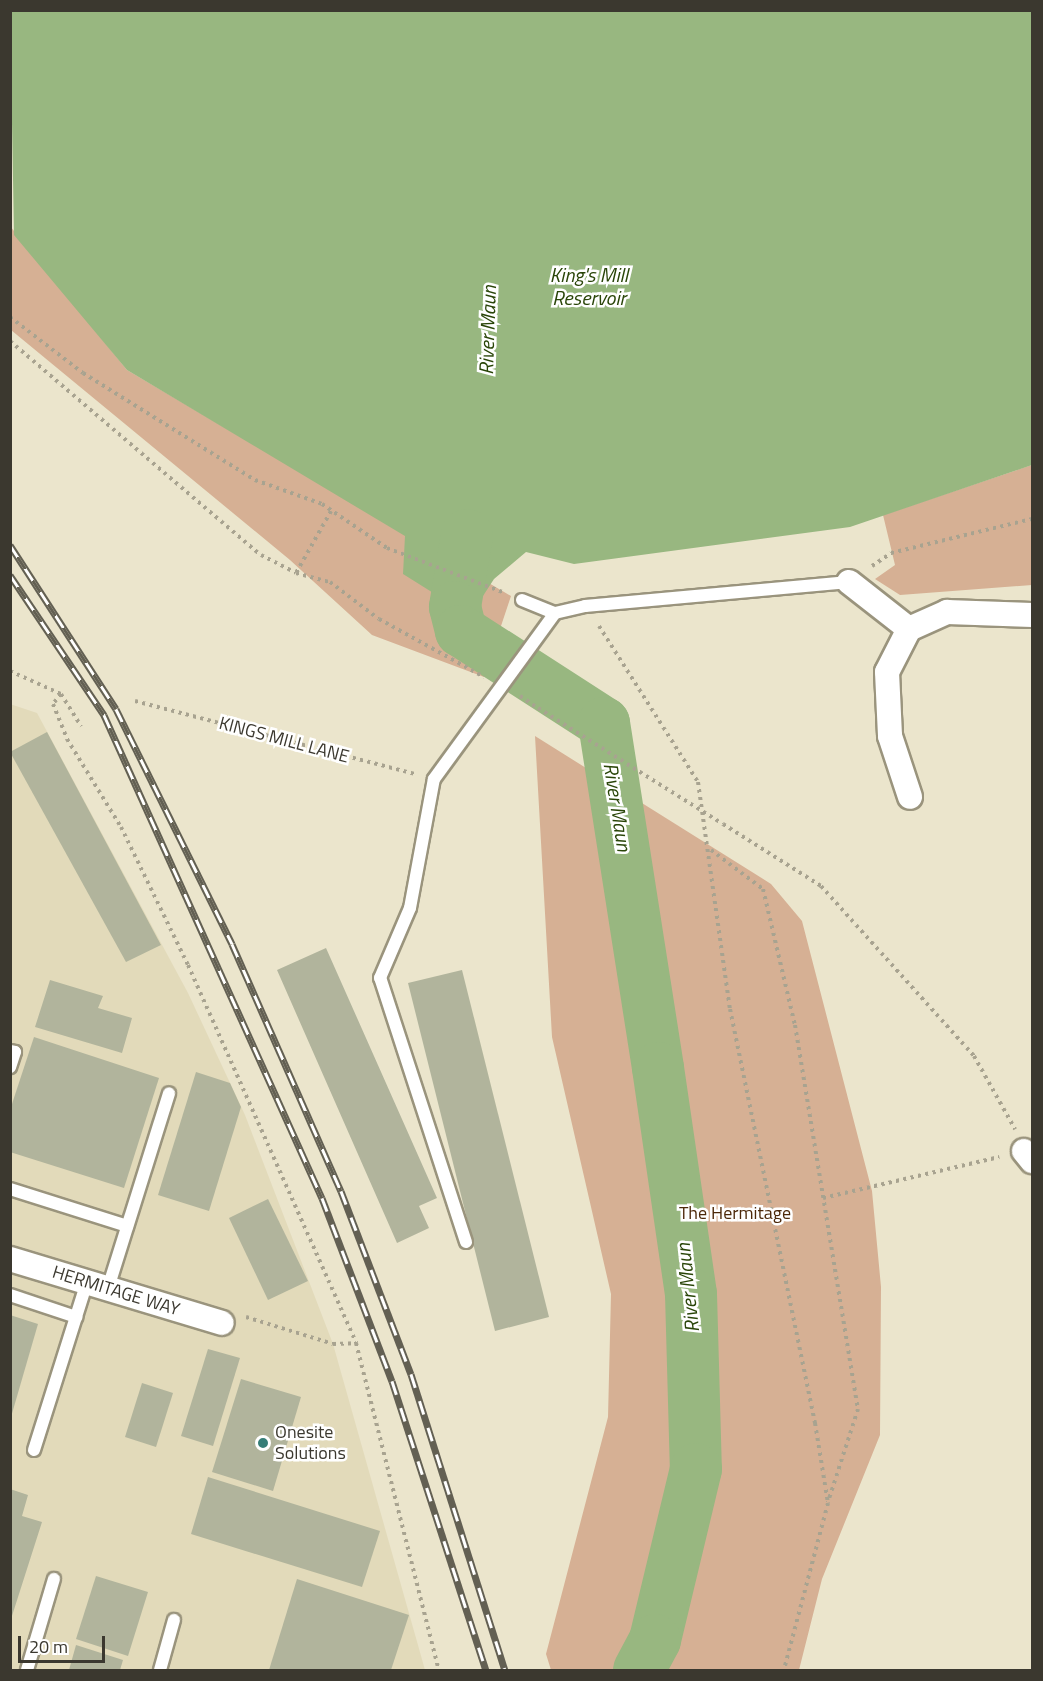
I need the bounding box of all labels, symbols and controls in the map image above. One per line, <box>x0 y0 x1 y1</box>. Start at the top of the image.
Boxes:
water label: King's Mill Reservoir <box>550 262 628 309</box>
water label: River Maun <box>473 285 501 375</box>
street label: KINGS MILL LANE <box>217 712 351 768</box>
water label: River Maun <box>599 761 637 853</box>
park label: The Hermitage <box>679 1202 791 1224</box>
water label: River Maun <box>670 1242 704 1334</box>
street label: HERMITAGE WAY <box>50 1261 182 1321</box>
place label: Onesite Solutions <box>275 1422 346 1464</box>
marker: Onesite Solutions <box>256 1436 270 1450</box>
scale bar <box>21 1624 108 1662</box>
text: 20 m <box>29 1633 68 1660</box>

